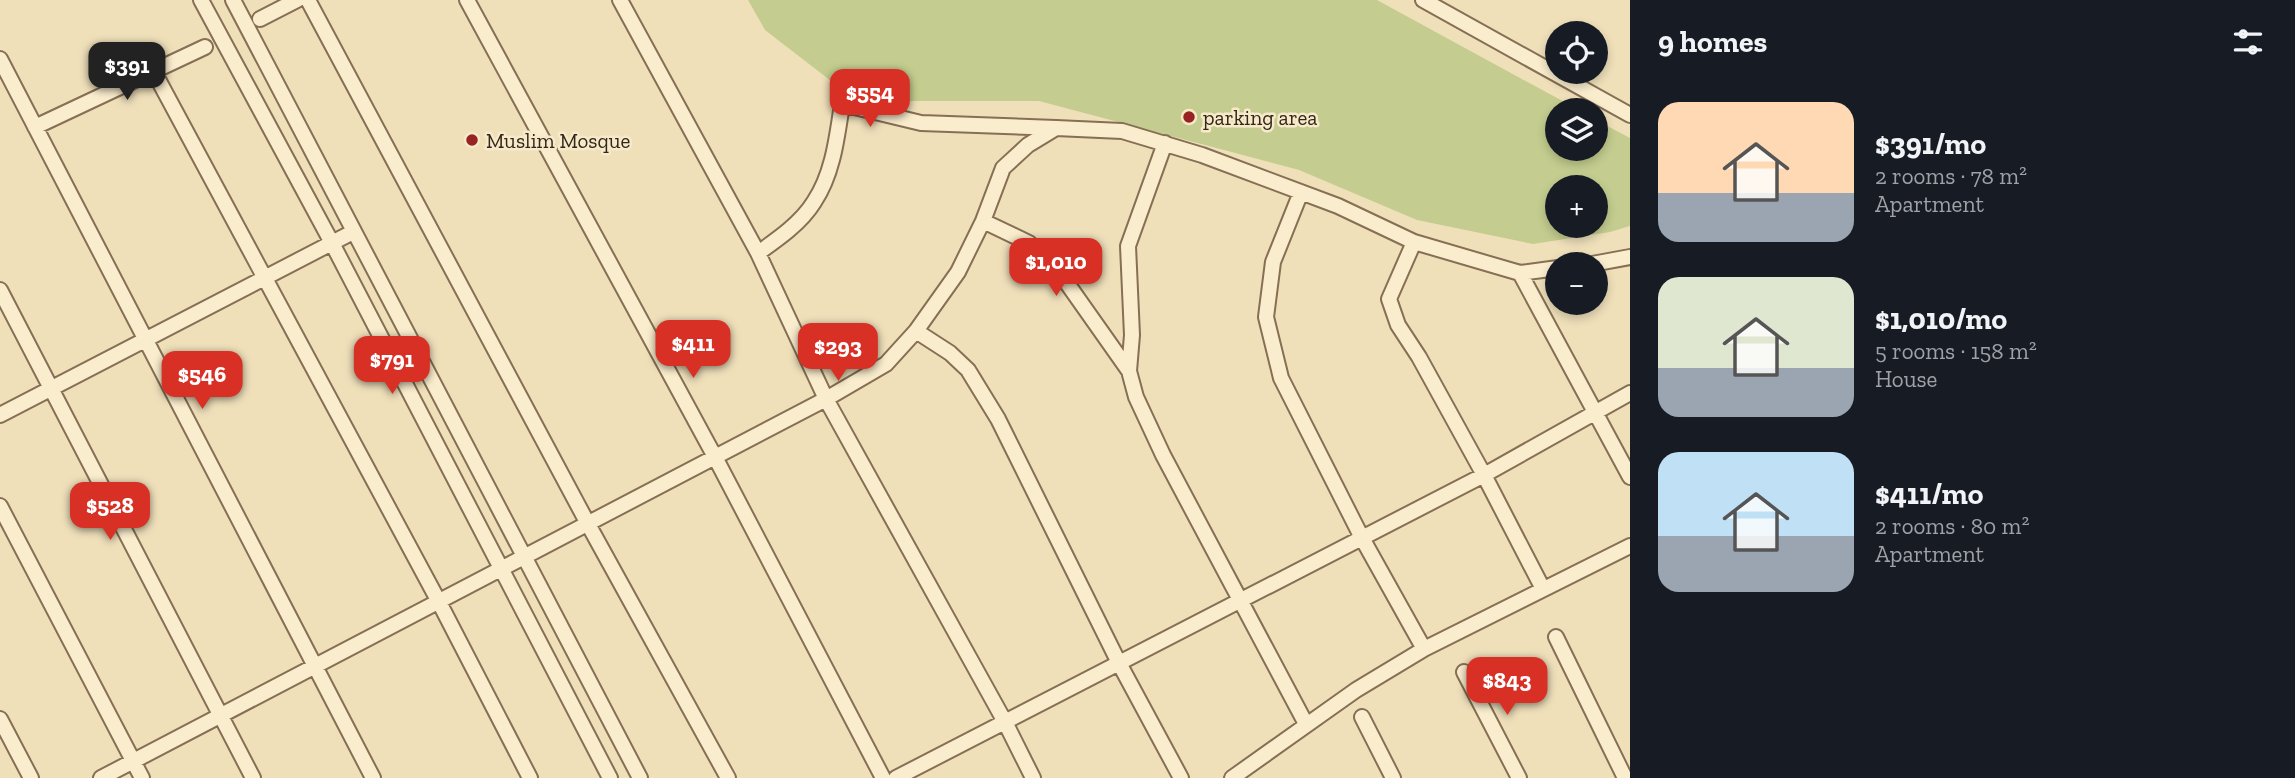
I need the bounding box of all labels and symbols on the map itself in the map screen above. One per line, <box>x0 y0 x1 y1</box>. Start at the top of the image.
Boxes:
pin: $391 <box>86 42 168 102</box>
pin: $554 <box>829 69 911 129</box>
place label: parking area <box>1203 105 1317 130</box>
marker: parking area <box>1181 109 1197 125</box>
place label: Muslim Mosque <box>486 128 630 153</box>
marker: Muslim Mosque <box>464 132 480 148</box>
pin: $1,010 <box>999 238 1113 298</box>
pin: $411 <box>652 320 734 380</box>
pin: $293 <box>797 324 879 383</box>
pin: $791 <box>351 336 433 396</box>
pin: $546 <box>161 352 243 411</box>
pin: $528 <box>69 482 151 542</box>
pin: $843 <box>1466 658 1548 717</box>

